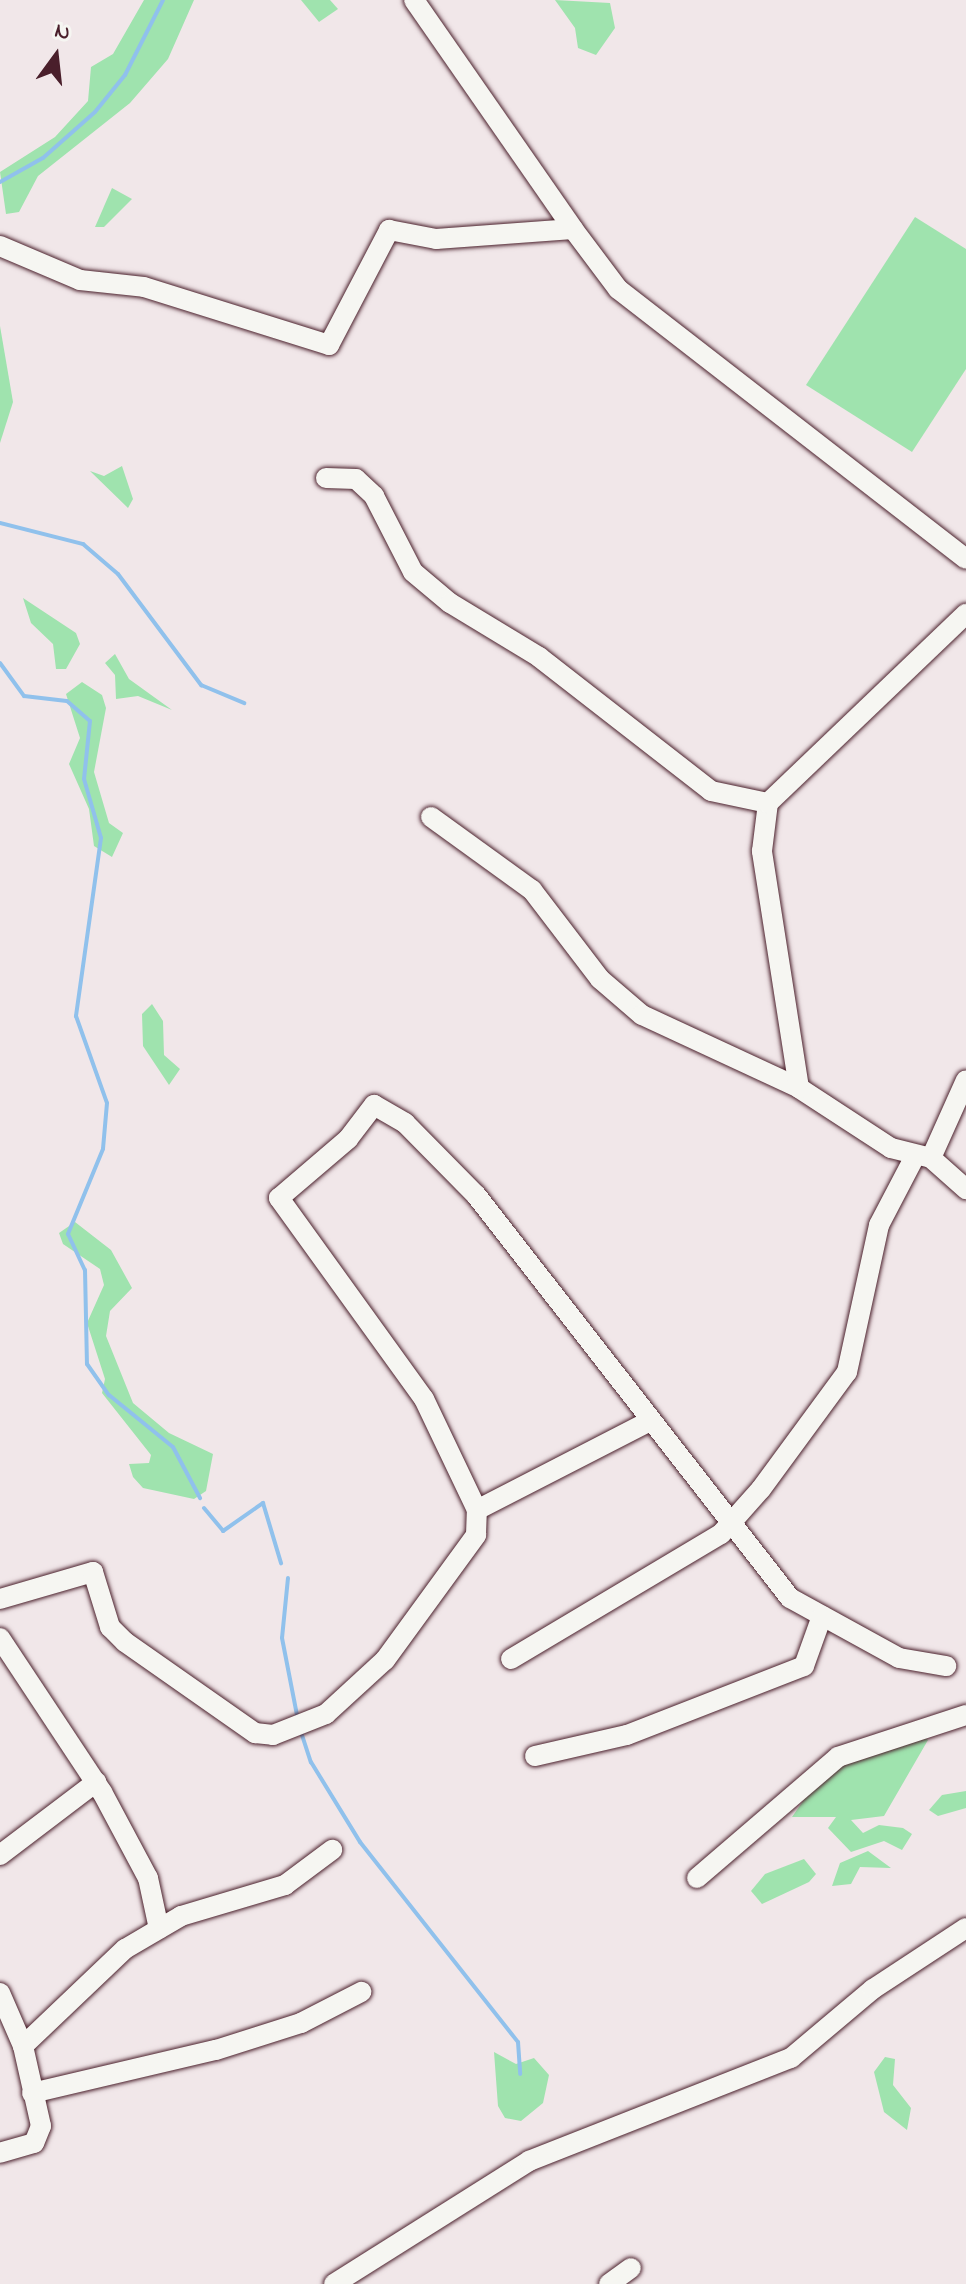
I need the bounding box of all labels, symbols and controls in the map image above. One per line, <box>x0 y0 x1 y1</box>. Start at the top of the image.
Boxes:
text: N <box>51 15 74 50</box>
north arrow <box>16 16 96 96</box>

